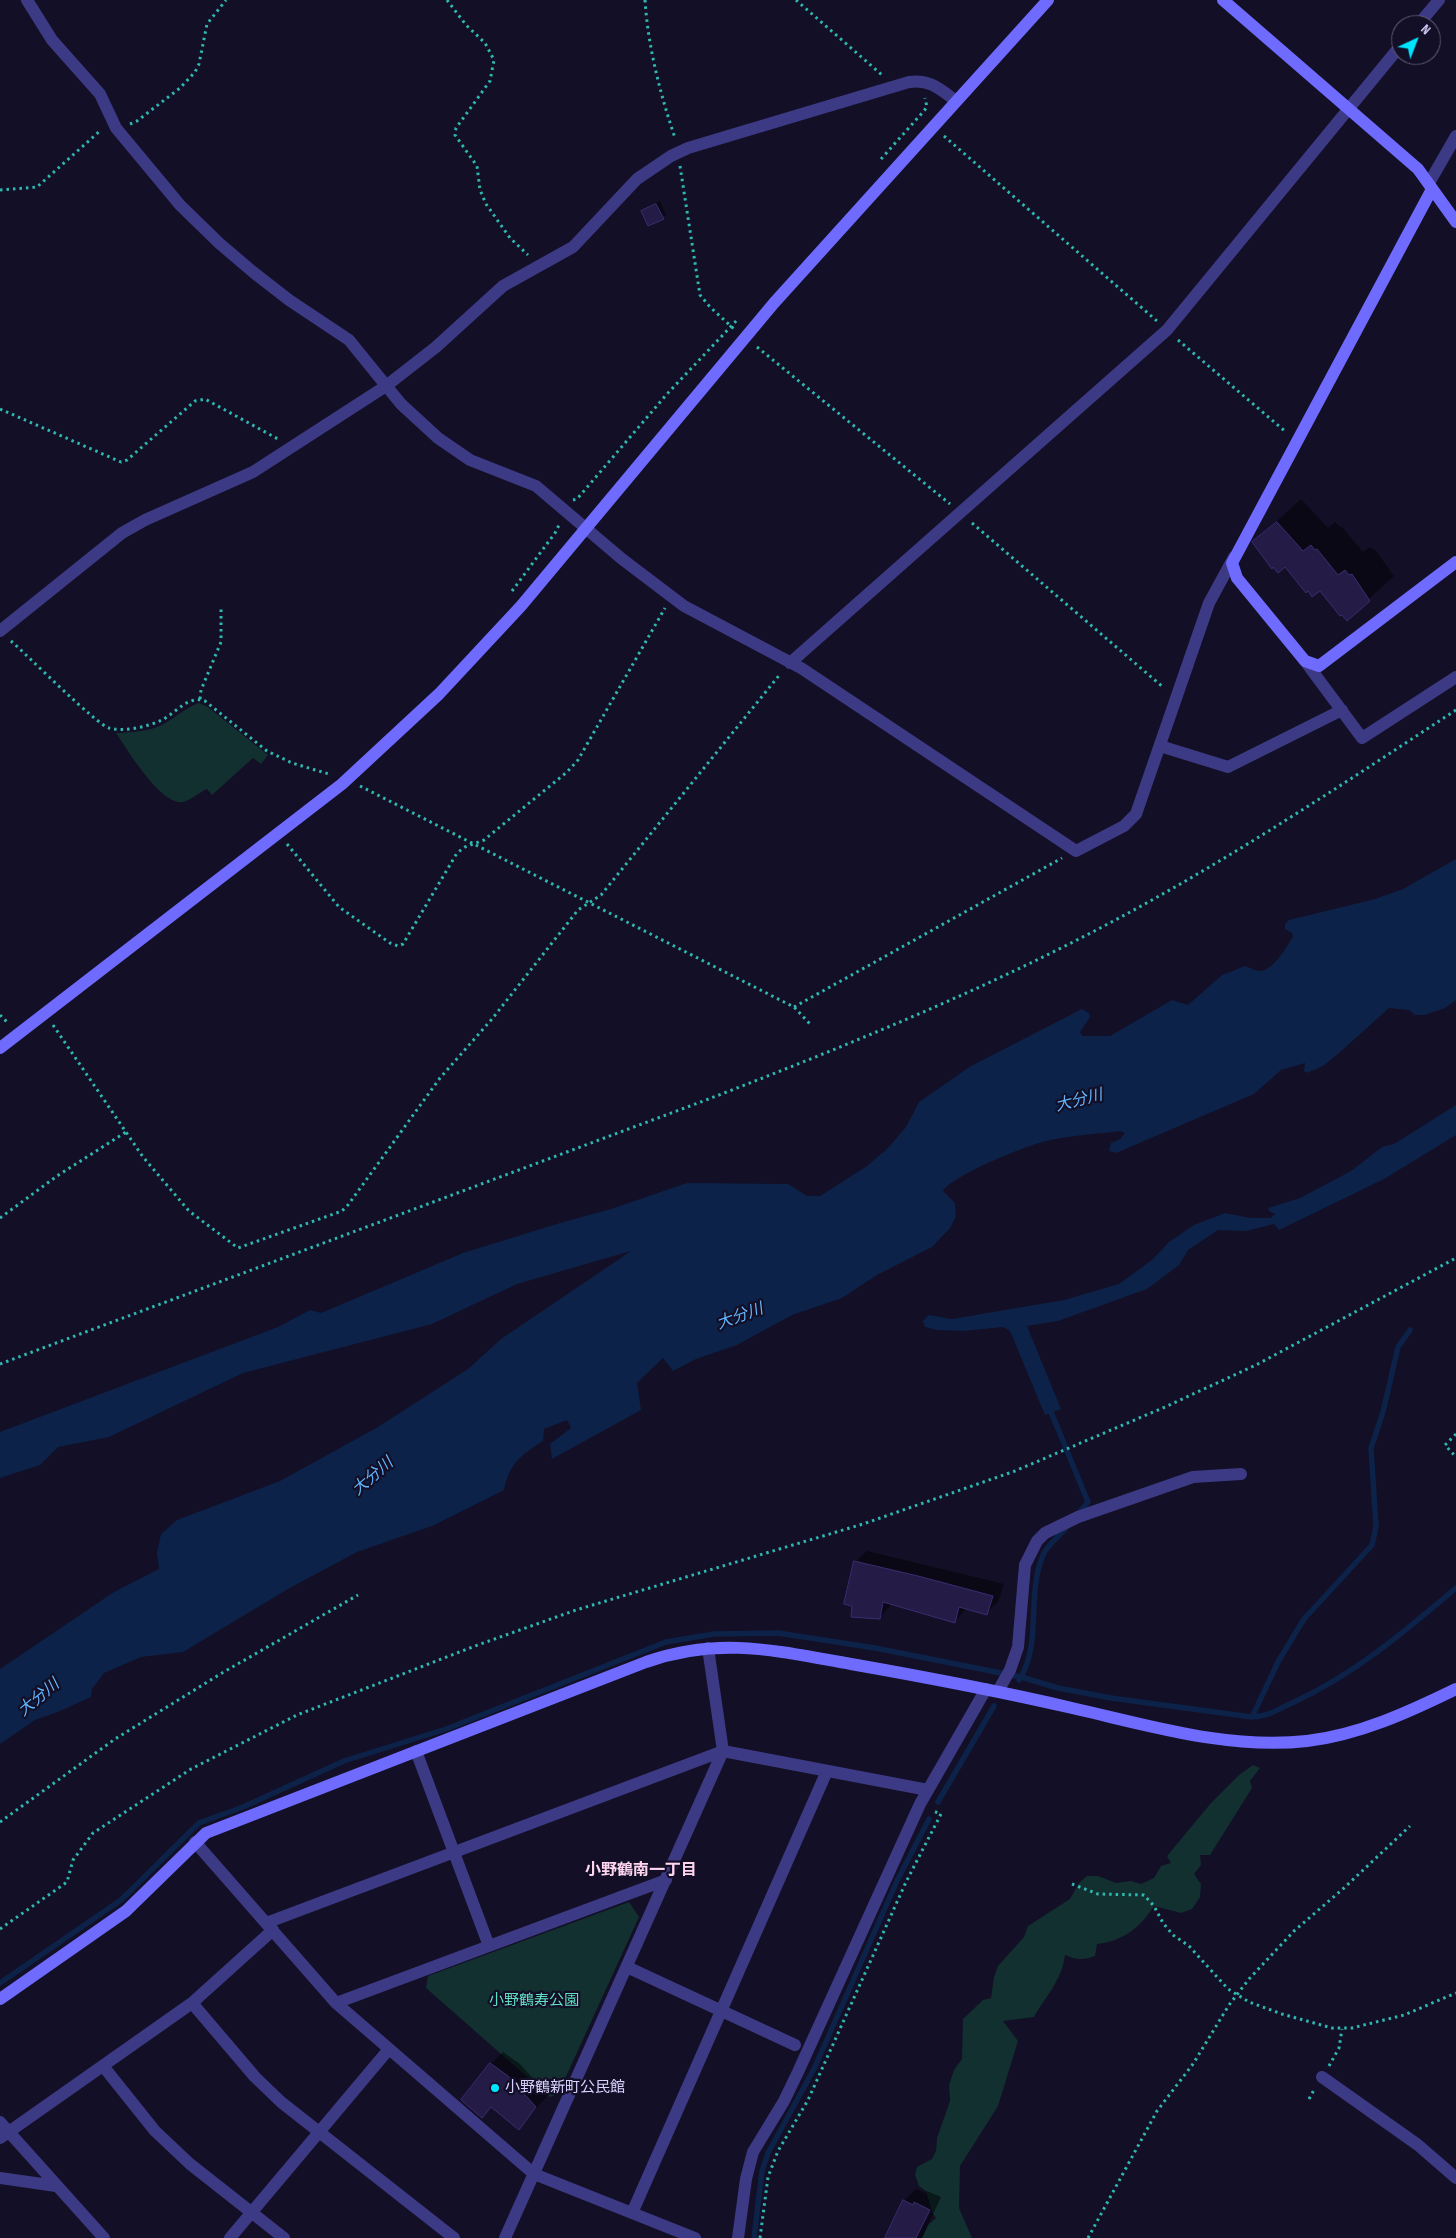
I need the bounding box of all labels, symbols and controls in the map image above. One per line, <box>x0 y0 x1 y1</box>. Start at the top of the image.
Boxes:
north arrow <box>1391 15 1441 65</box>
text: N <box>1417 21 1434 38</box>
water label: 大分川 <box>1053 1086 1105 1116</box>
water label: 大分川 <box>714 1300 766 1334</box>
water label: 大分川 <box>349 1454 397 1500</box>
water label: 大分川 <box>14 1675 64 1721</box>
district label: 小野鶴南一丁目 <box>585 1861 697 1881</box>
park label: 小野鶴寿公園 <box>489 1992 579 2010</box>
place label: 小野鶴新町公民館 <box>505 2079 625 2097</box>
marker: 小野鶴新町公民館 <box>489 2082 501 2094</box>

